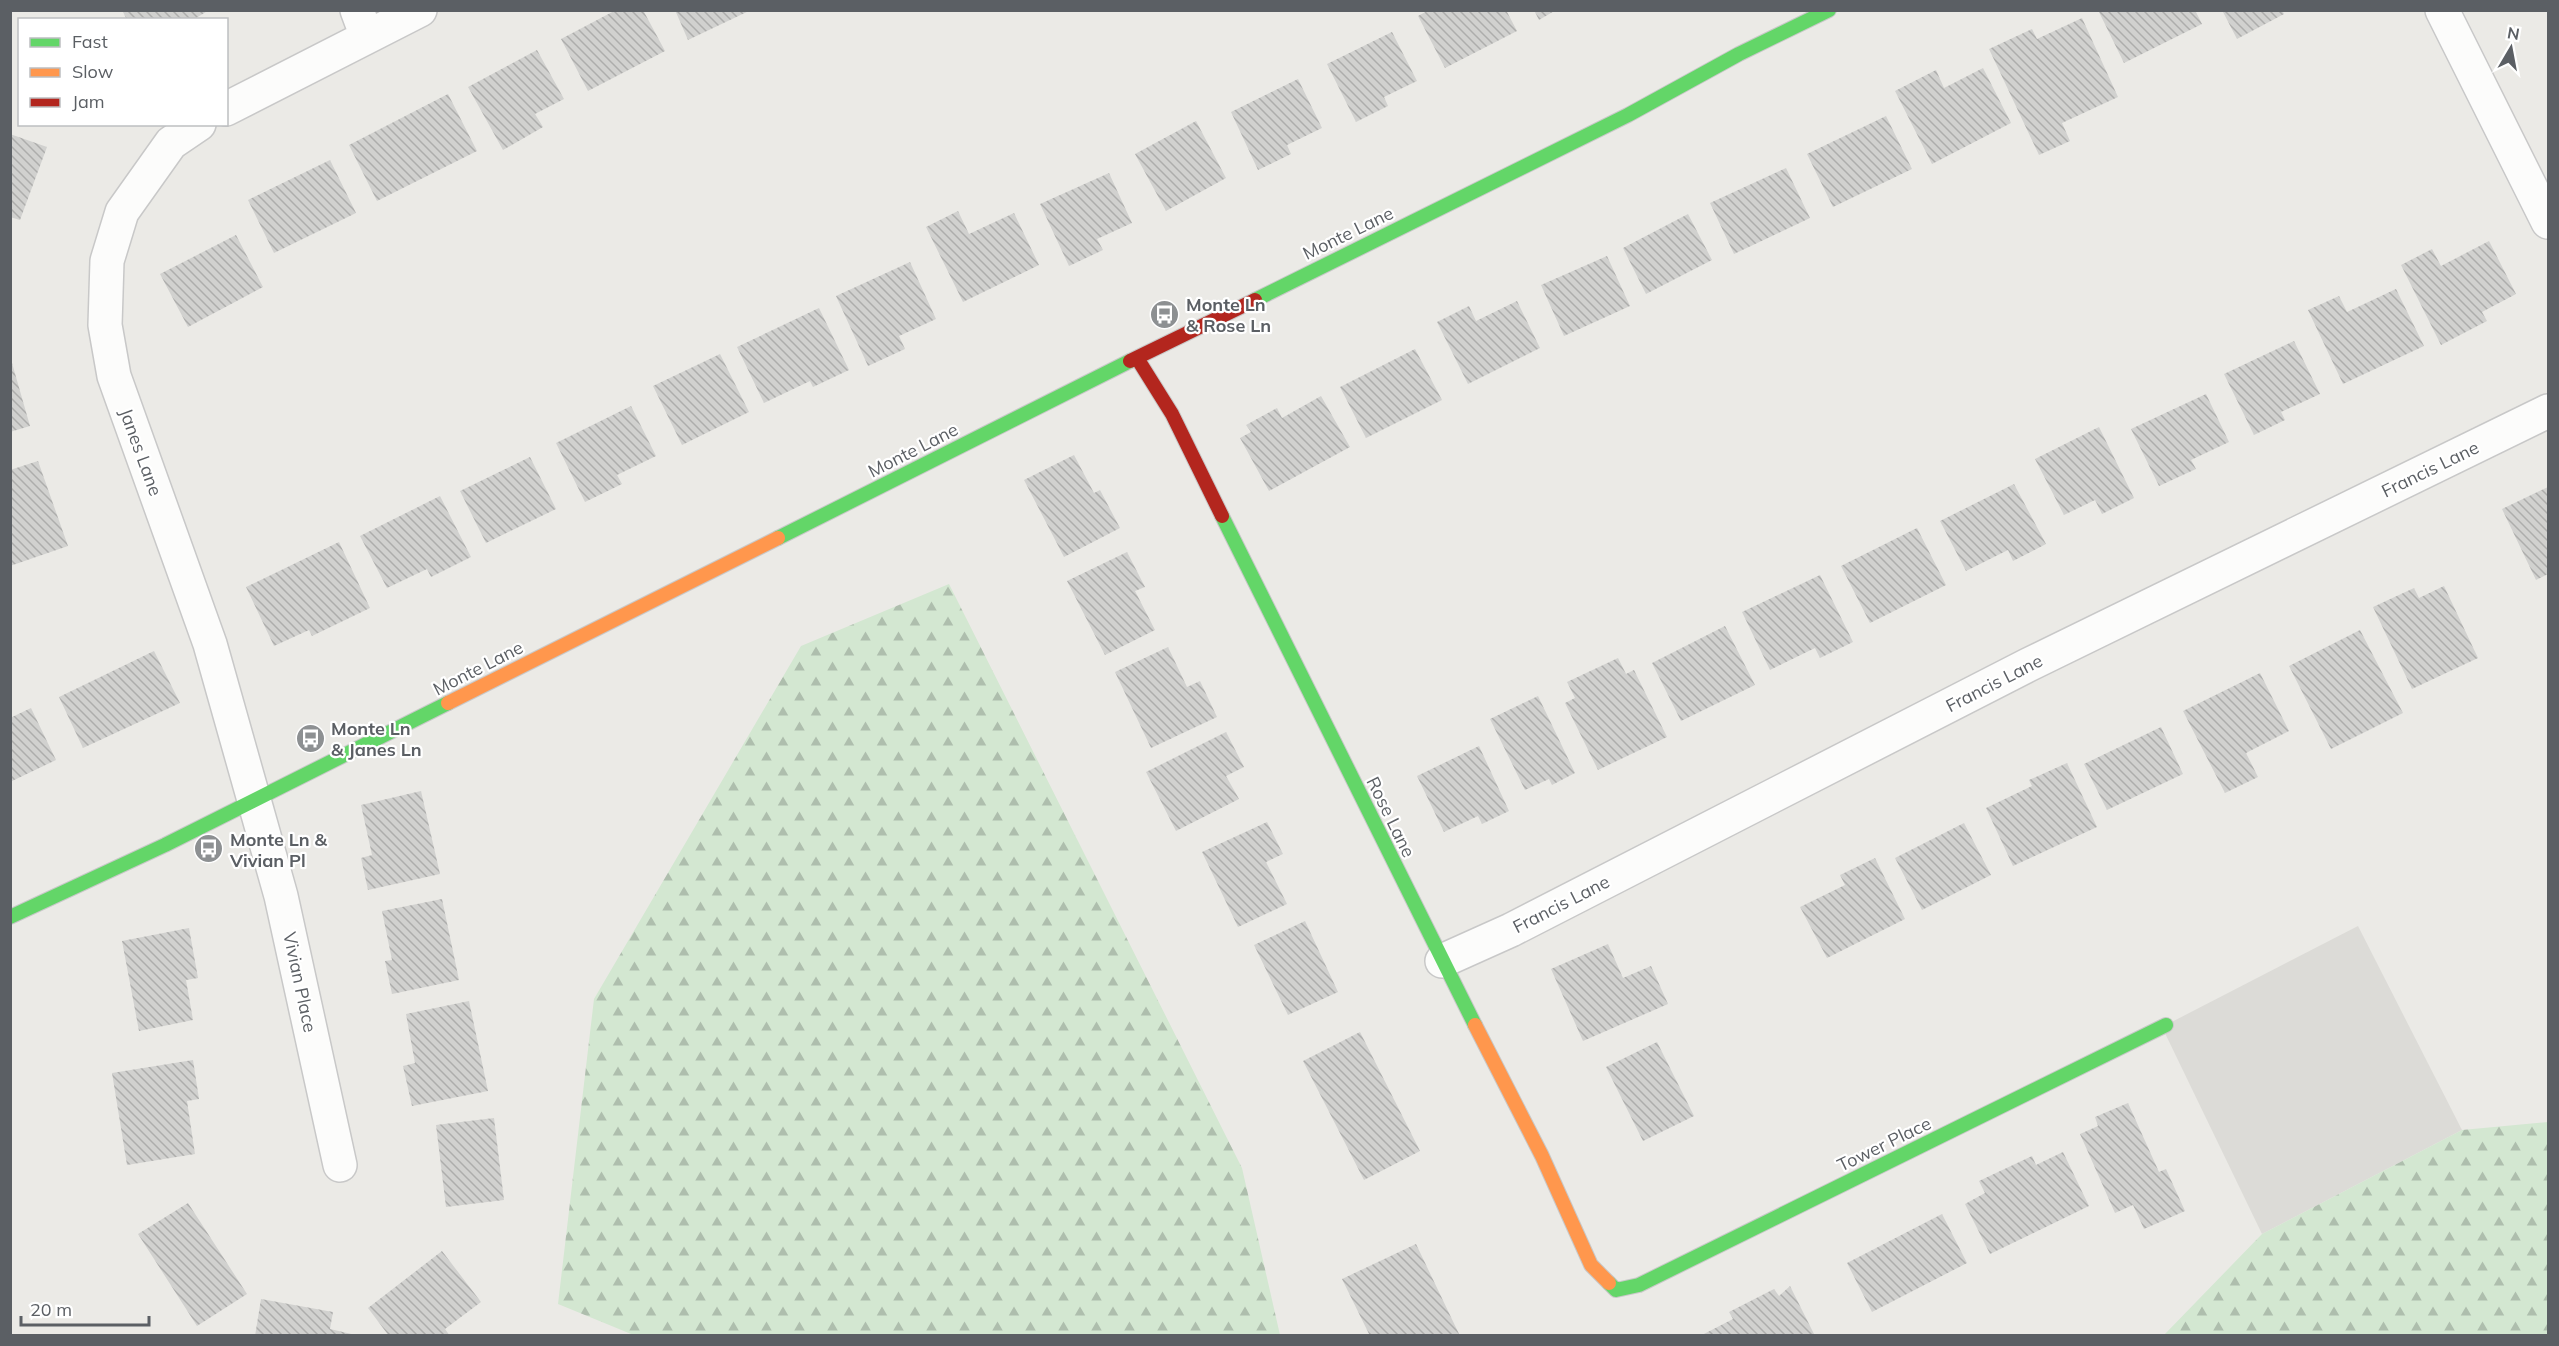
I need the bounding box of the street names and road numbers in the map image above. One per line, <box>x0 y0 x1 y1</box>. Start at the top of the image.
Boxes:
street label: Monte Lane <box>1299 201 1397 265</box>
street label: Janes Lane <box>115 405 167 499</box>
street label: Monte Lane <box>864 418 962 482</box>
street label: Francis Lane <box>2378 436 2482 502</box>
street label: Monte Lane <box>429 636 527 700</box>
street label: Francis Lane <box>1942 649 2046 717</box>
street label: Rose Lane <box>1362 773 1420 861</box>
street label: Francis Lane <box>1509 870 1613 938</box>
street label: Vivian Place <box>278 930 322 1034</box>
street label: Tower Place <box>1833 1111 1935 1177</box>

